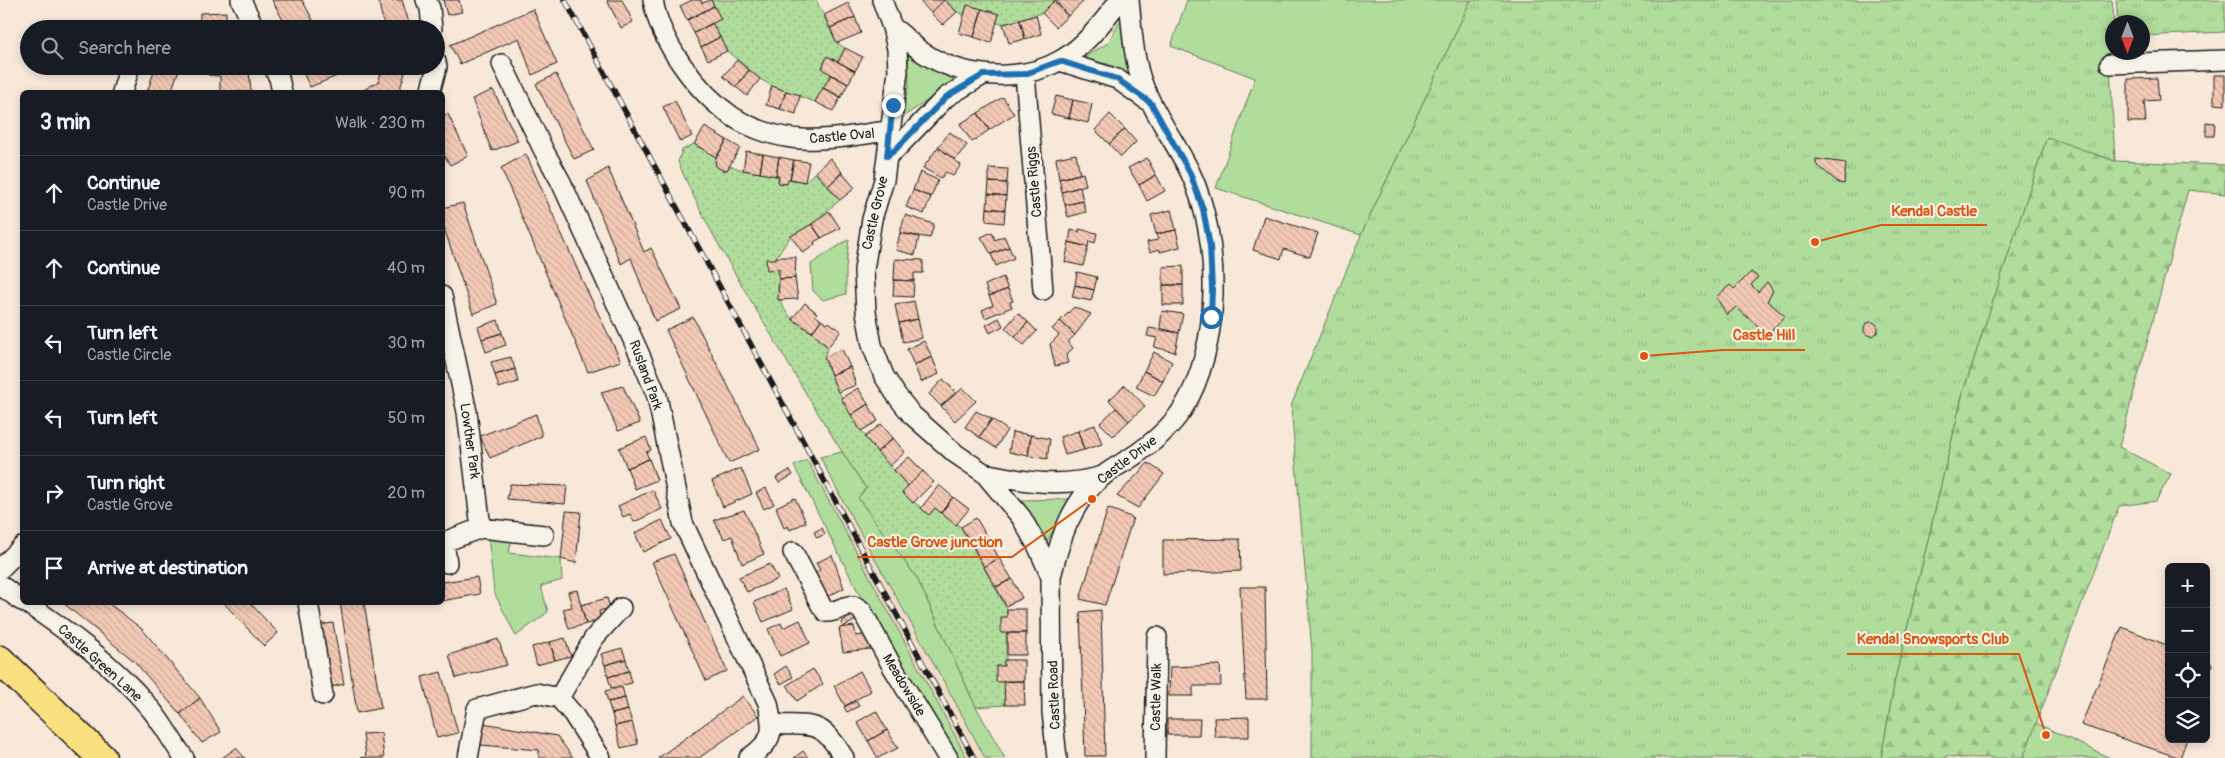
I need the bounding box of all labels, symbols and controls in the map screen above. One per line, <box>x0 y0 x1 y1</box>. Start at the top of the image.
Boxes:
north arrow <box>2105 15 2150 60</box>
search box <box>20 20 445 75</box>
icon: search <box>38 34 66 62</box>
text: Search here <box>78 36 171 60</box>
route end <box>882 94 905 117</box>
text: 3 min <box>40 109 90 136</box>
text: Walk · 230 m <box>335 113 425 133</box>
street label: Castle Oval <box>809 125 875 147</box>
street label: Castle Riggs <box>1022 145 1046 218</box>
text: Continue <box>87 171 160 195</box>
street label: Castle Grove <box>858 174 892 251</box>
icon: ahead <box>40 179 68 207</box>
text: 90 m <box>388 183 425 203</box>
text: Castle Drive <box>87 195 167 215</box>
callout: Kendal Castle <box>1881 195 1987 225</box>
text: Kendal Castle <box>1891 202 1977 221</box>
icon: ahead <box>40 254 68 282</box>
text: Continue <box>87 256 160 280</box>
text: 40 m <box>387 258 425 278</box>
route start <box>1200 306 1223 329</box>
callout: Castle Hill <box>1723 320 1805 350</box>
text: Turn left <box>87 321 157 345</box>
text: Castle Hill <box>1733 326 1795 345</box>
icon: left <box>40 329 68 357</box>
text: 30 m <box>387 333 425 353</box>
street label: Rusland Park <box>625 338 667 412</box>
text: Castle Circle <box>87 345 171 365</box>
street label: Lowther Park <box>456 402 484 480</box>
icon: left <box>40 404 68 432</box>
text: Turn left <box>87 406 157 430</box>
text: 50 m <box>388 408 425 428</box>
street label: Castle Drive <box>1094 432 1160 488</box>
text: Turn right <box>87 471 165 495</box>
icon: right <box>40 479 68 507</box>
text: 20 m <box>387 483 425 503</box>
text: Castle Grove <box>87 495 173 515</box>
callout: Castle Grove junction <box>857 527 1012 557</box>
text: Castle Grove junction <box>867 533 1003 552</box>
icon: arrive <box>40 554 68 582</box>
text: Arrive at destination <box>87 556 248 580</box>
map controls <box>2165 563 2210 743</box>
button: + <box>2165 563 2210 608</box>
button: − <box>2165 608 2210 653</box>
street label: Castle Green Lane <box>54 621 146 705</box>
callout: Kendal Snowsports Club <box>1847 624 2019 654</box>
text: Kendal Snowsports Club <box>1857 630 2009 649</box>
street label: Meadowside <box>879 651 929 719</box>
button: locate <box>2165 653 2210 698</box>
street label: Castle Road <box>1044 660 1064 730</box>
street label: Castle Walk <box>1147 663 1165 731</box>
button: layers <box>2165 698 2210 743</box>

